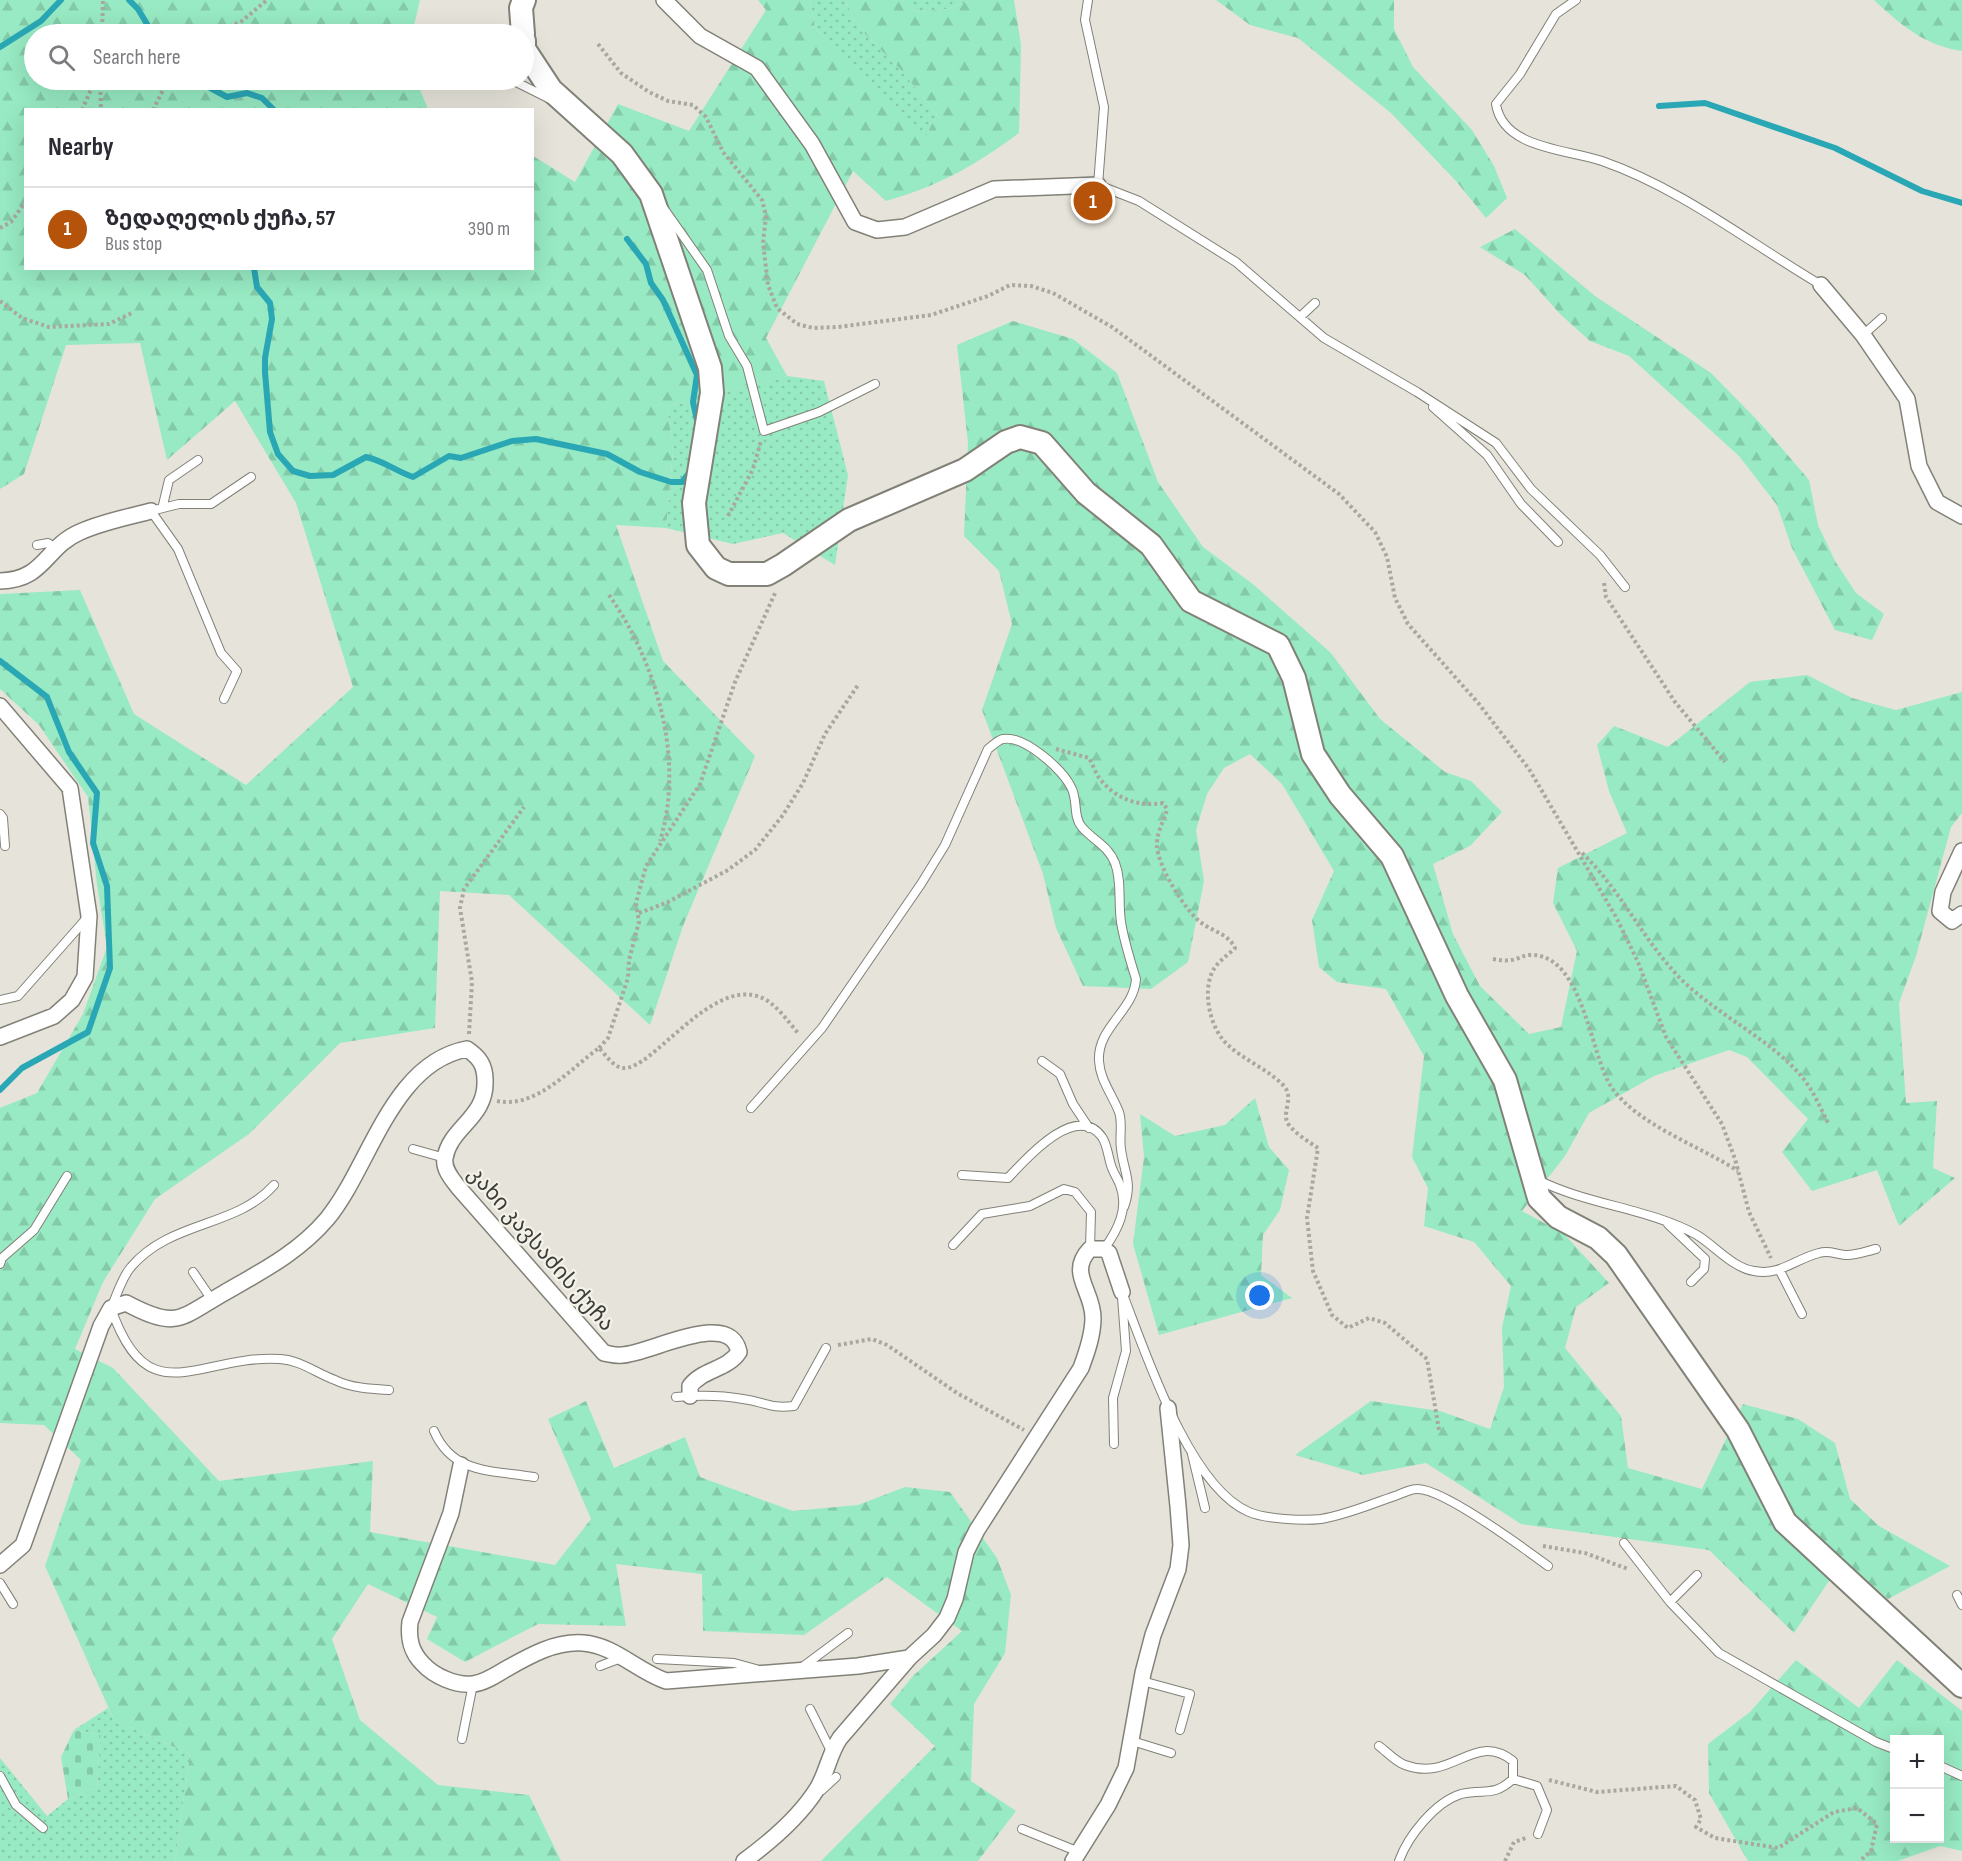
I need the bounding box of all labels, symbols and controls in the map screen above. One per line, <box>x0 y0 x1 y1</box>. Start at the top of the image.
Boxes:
search box <box>24 24 534 90</box>
icon: search <box>45 41 78 74</box>
text: Search here <box>93 44 180 71</box>
text: Nearby <box>48 132 114 163</box>
pin: 1 <box>1074 178 1112 224</box>
text: ზედაღელის ქუჩა, 57 <box>105 205 335 232</box>
text: 1 <box>64 217 71 241</box>
text: 390 m <box>468 217 510 241</box>
text: Bus stop <box>105 232 162 256</box>
street label: კახი კავსაძის ქუჩა <box>462 1161 620 1337</box>
your location <box>1245 1281 1274 1310</box>
map controls <box>1890 1735 1944 1843</box>
button: + <box>1890 1735 1944 1789</box>
button: − <box>1890 1789 1944 1843</box>

